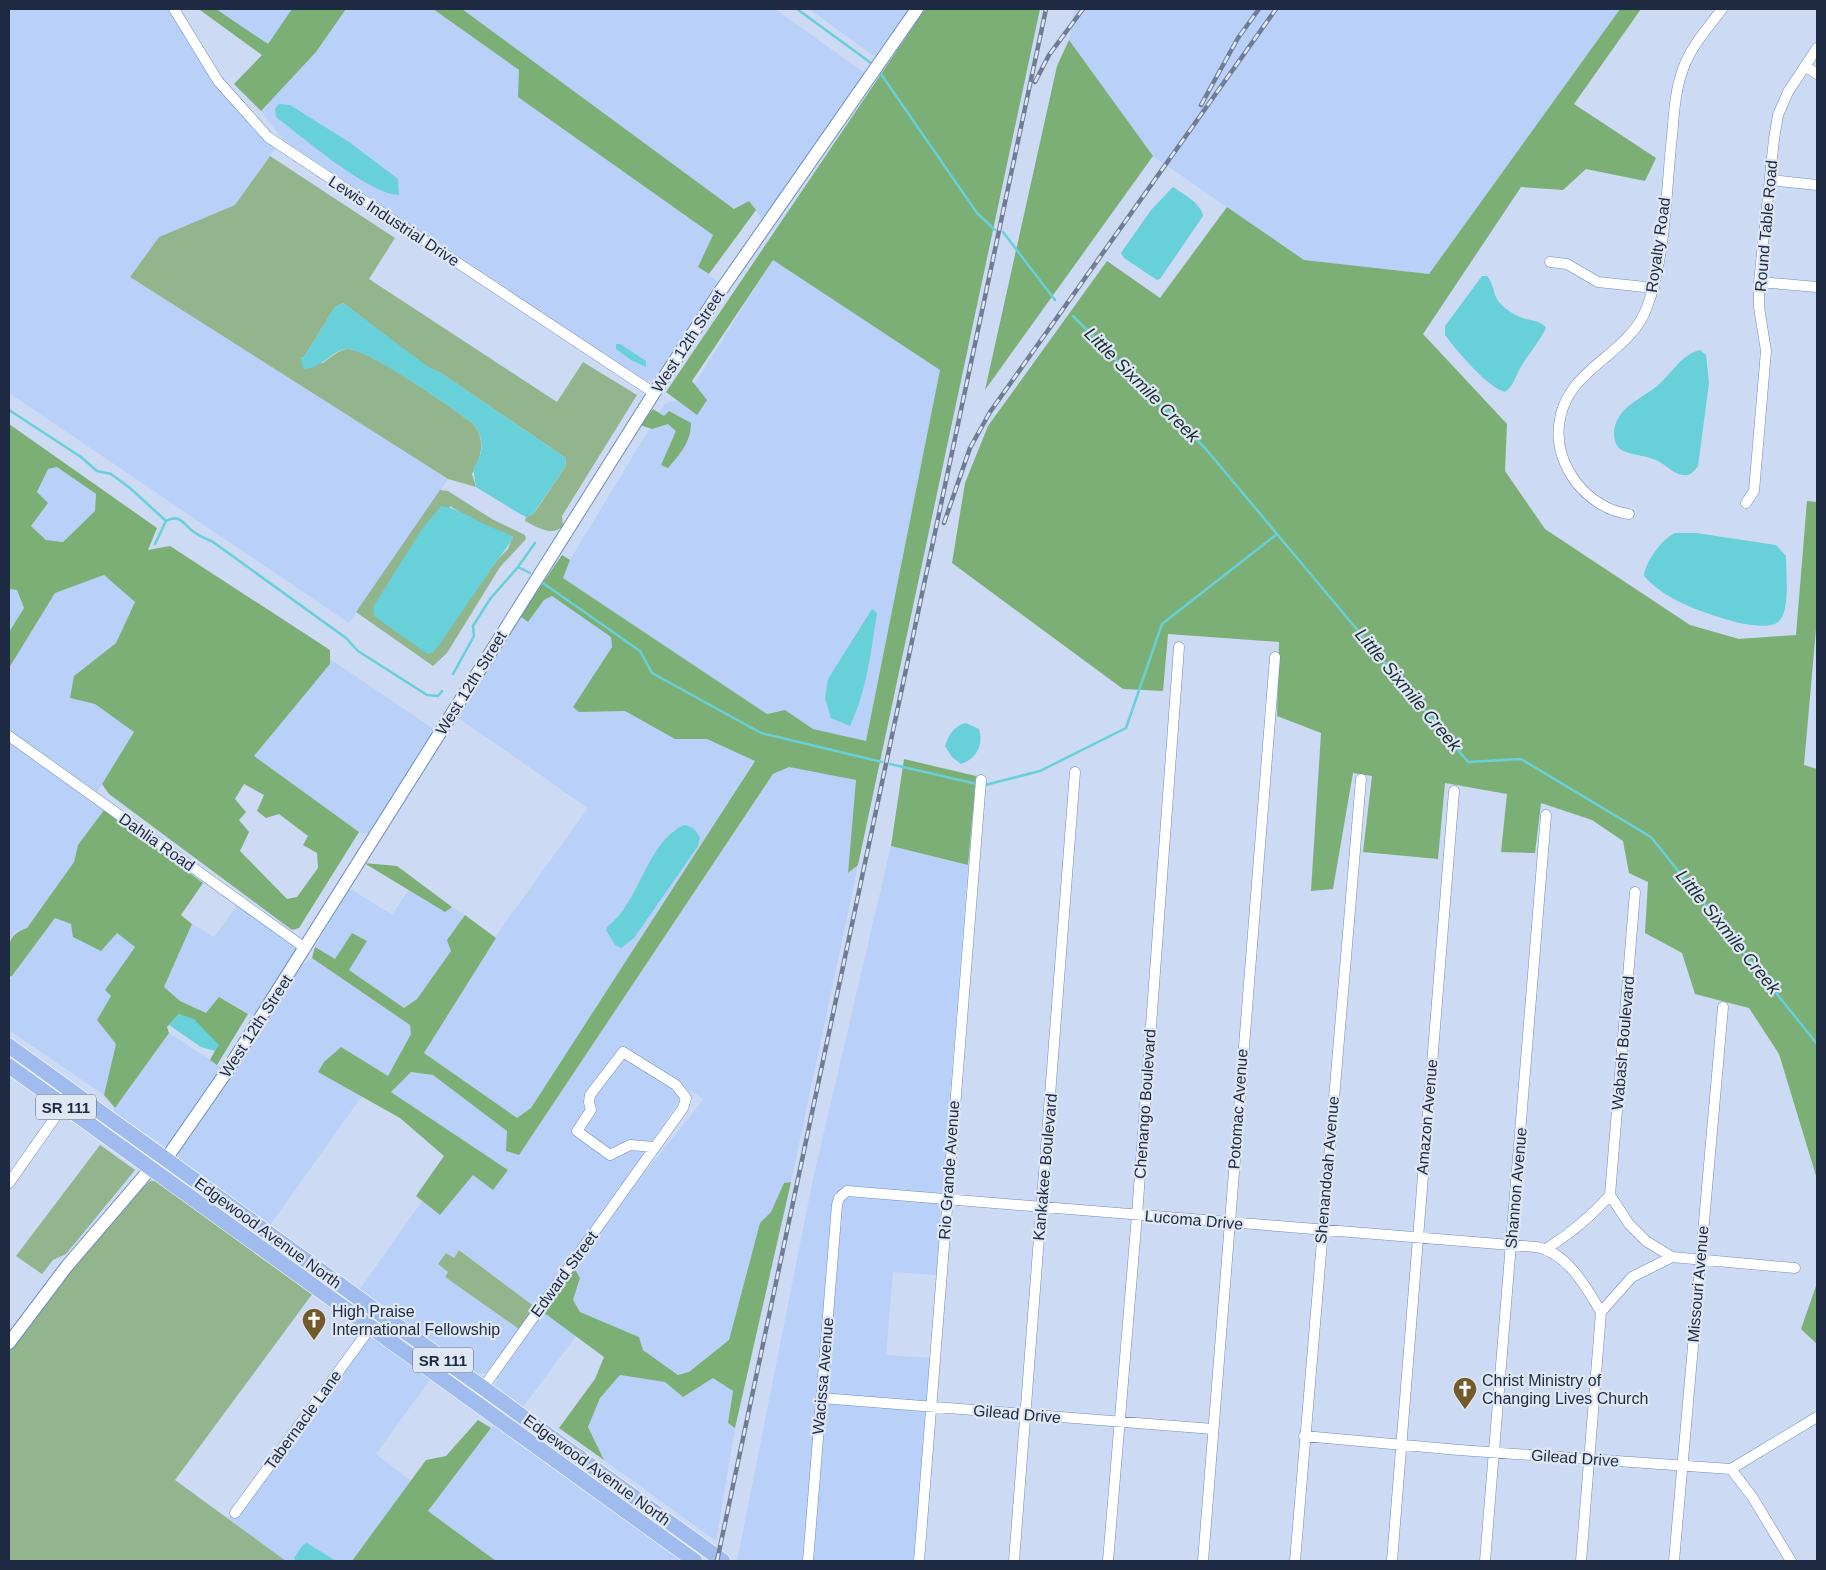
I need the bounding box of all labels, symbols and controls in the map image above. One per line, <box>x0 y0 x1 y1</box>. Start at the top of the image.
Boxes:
street label: Round Table Road <box>1752 159 1780 293</box>
street label: Lewis Industrial Drive <box>326 172 462 270</box>
street label: Royalty Road <box>1643 196 1673 294</box>
street label: West 12th Street <box>648 286 728 395</box>
water label: Little Sixmile Creek <box>1080 323 1204 447</box>
water label: Little Sixmile Creek <box>1351 625 1466 756</box>
street label: West 12th Street <box>432 628 510 738</box>
street label: Dahlia Road <box>116 810 198 874</box>
water label: Little Sixmile Creek <box>1672 866 1785 999</box>
street label: West 12th Street <box>216 971 296 1080</box>
street label: Wabash Boulevard <box>1609 975 1637 1111</box>
street label: Chenango Boulevard <box>1131 1028 1159 1180</box>
street label: Potomac Avenue <box>1225 1048 1251 1170</box>
street label: Amazon Avenue <box>1413 1058 1441 1176</box>
street label: Kankakee Boulevard <box>1030 1093 1060 1241</box>
road number: SR 111 <box>36 1094 96 1120</box>
street label: Shenandoah Avenue <box>1312 1095 1342 1245</box>
street label: Rio Grande Avenue <box>936 1100 962 1240</box>
street label: Shannon Avenue <box>1502 1127 1530 1249</box>
street label: Edgewood Avenue North <box>192 1174 344 1292</box>
street label: Lucoma Drive <box>1144 1207 1244 1233</box>
street label: Missouri Avenue <box>1684 1225 1712 1343</box>
street label: Edward Street <box>527 1228 601 1320</box>
place label: High Praise International Fellowship <box>332 1303 500 1338</box>
church icon: High Praise International Fellowship <box>301 1307 327 1341</box>
street label: Wacissa Avenue <box>809 1317 837 1435</box>
road number: SR 111 <box>413 1348 473 1372</box>
street label: Tabernacle Lane <box>261 1367 345 1473</box>
place label: Christ Ministry of Changing Lives Church <box>1482 1372 1648 1407</box>
church icon: Christ Ministry of Changing Lives Church <box>1452 1376 1478 1410</box>
street label: Gilead Drive <box>972 1402 1062 1426</box>
street label: Edgewood Avenue North <box>521 1411 673 1529</box>
street label: Gilead Drive <box>1530 1446 1620 1470</box>

